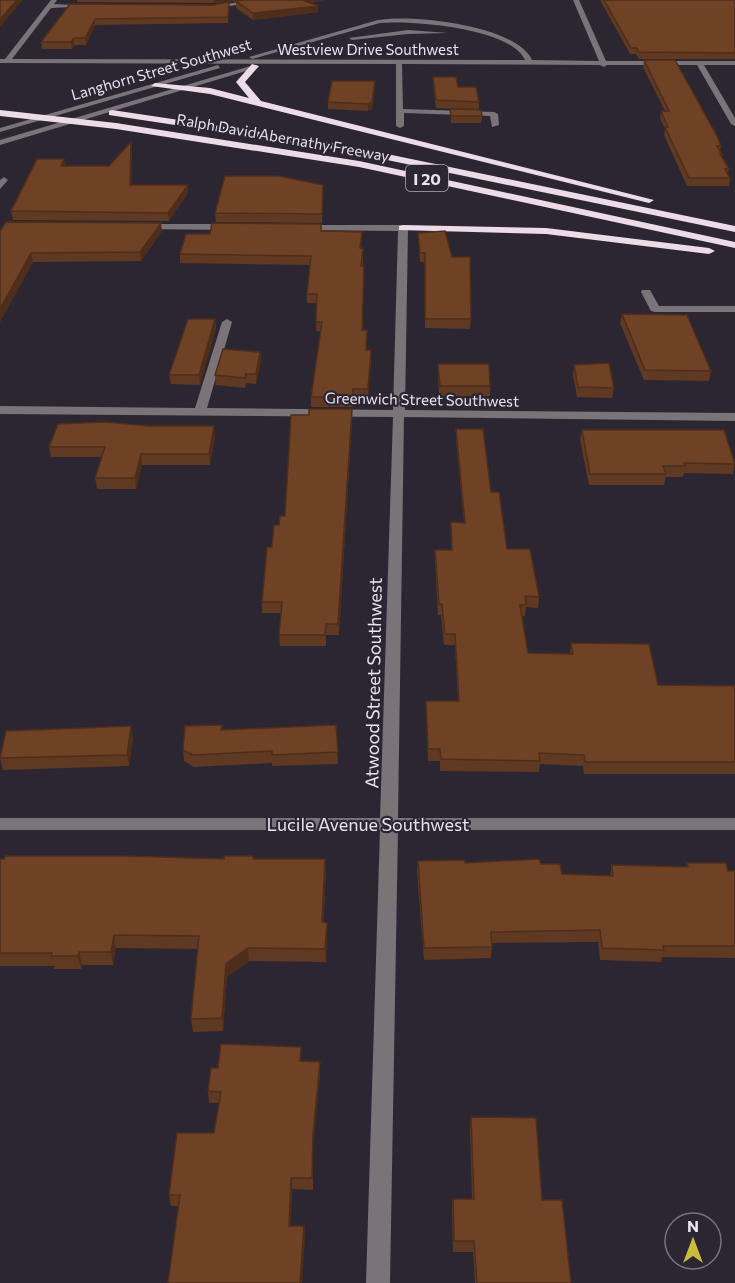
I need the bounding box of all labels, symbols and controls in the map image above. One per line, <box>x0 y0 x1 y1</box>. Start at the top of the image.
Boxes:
street label: Langhorn Street Southwest <box>69 35 253 103</box>
street label: Westview Drive Southwest <box>277 40 459 58</box>
street label: Ralph David Abernathy Freeway <box>175 109 391 165</box>
road number: I 20 <box>406 165 448 191</box>
street label: Greenwich Street Southwest <box>325 388 519 410</box>
street label: Atwood Street Southwest <box>360 577 386 789</box>
street label: Lucile Avenue Southwest <box>267 813 469 835</box>
north arrow <box>663 1211 723 1271</box>
text: N <box>687 1216 699 1235</box>

